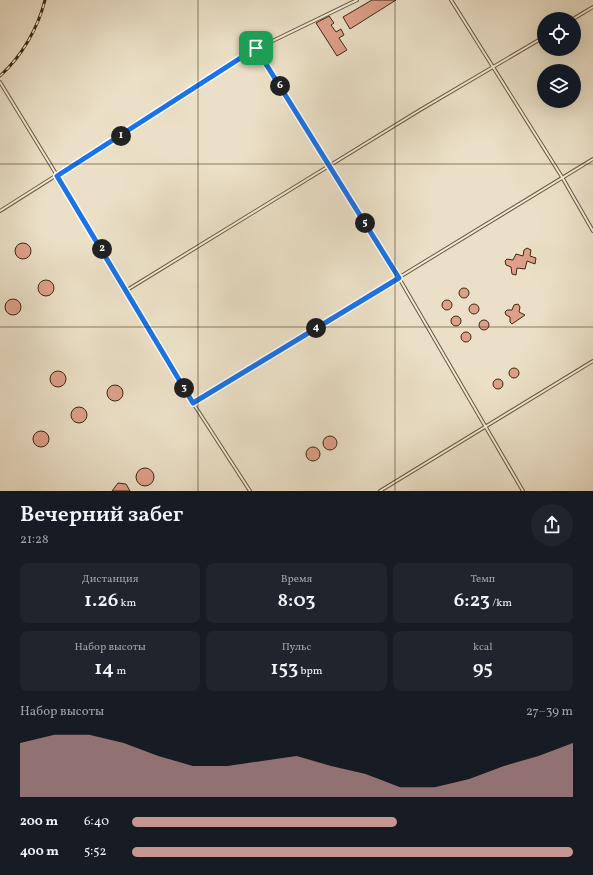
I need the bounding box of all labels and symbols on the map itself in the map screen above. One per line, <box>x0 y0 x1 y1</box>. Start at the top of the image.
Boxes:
pin <box>239 31 273 65</box>
pin: 6 <box>270 76 290 96</box>
pin: 1 <box>111 126 131 146</box>
pin: 5 <box>355 213 375 233</box>
pin: 2 <box>92 239 112 259</box>
pin: 4 <box>306 318 326 338</box>
pin: 3 <box>174 378 194 398</box>

